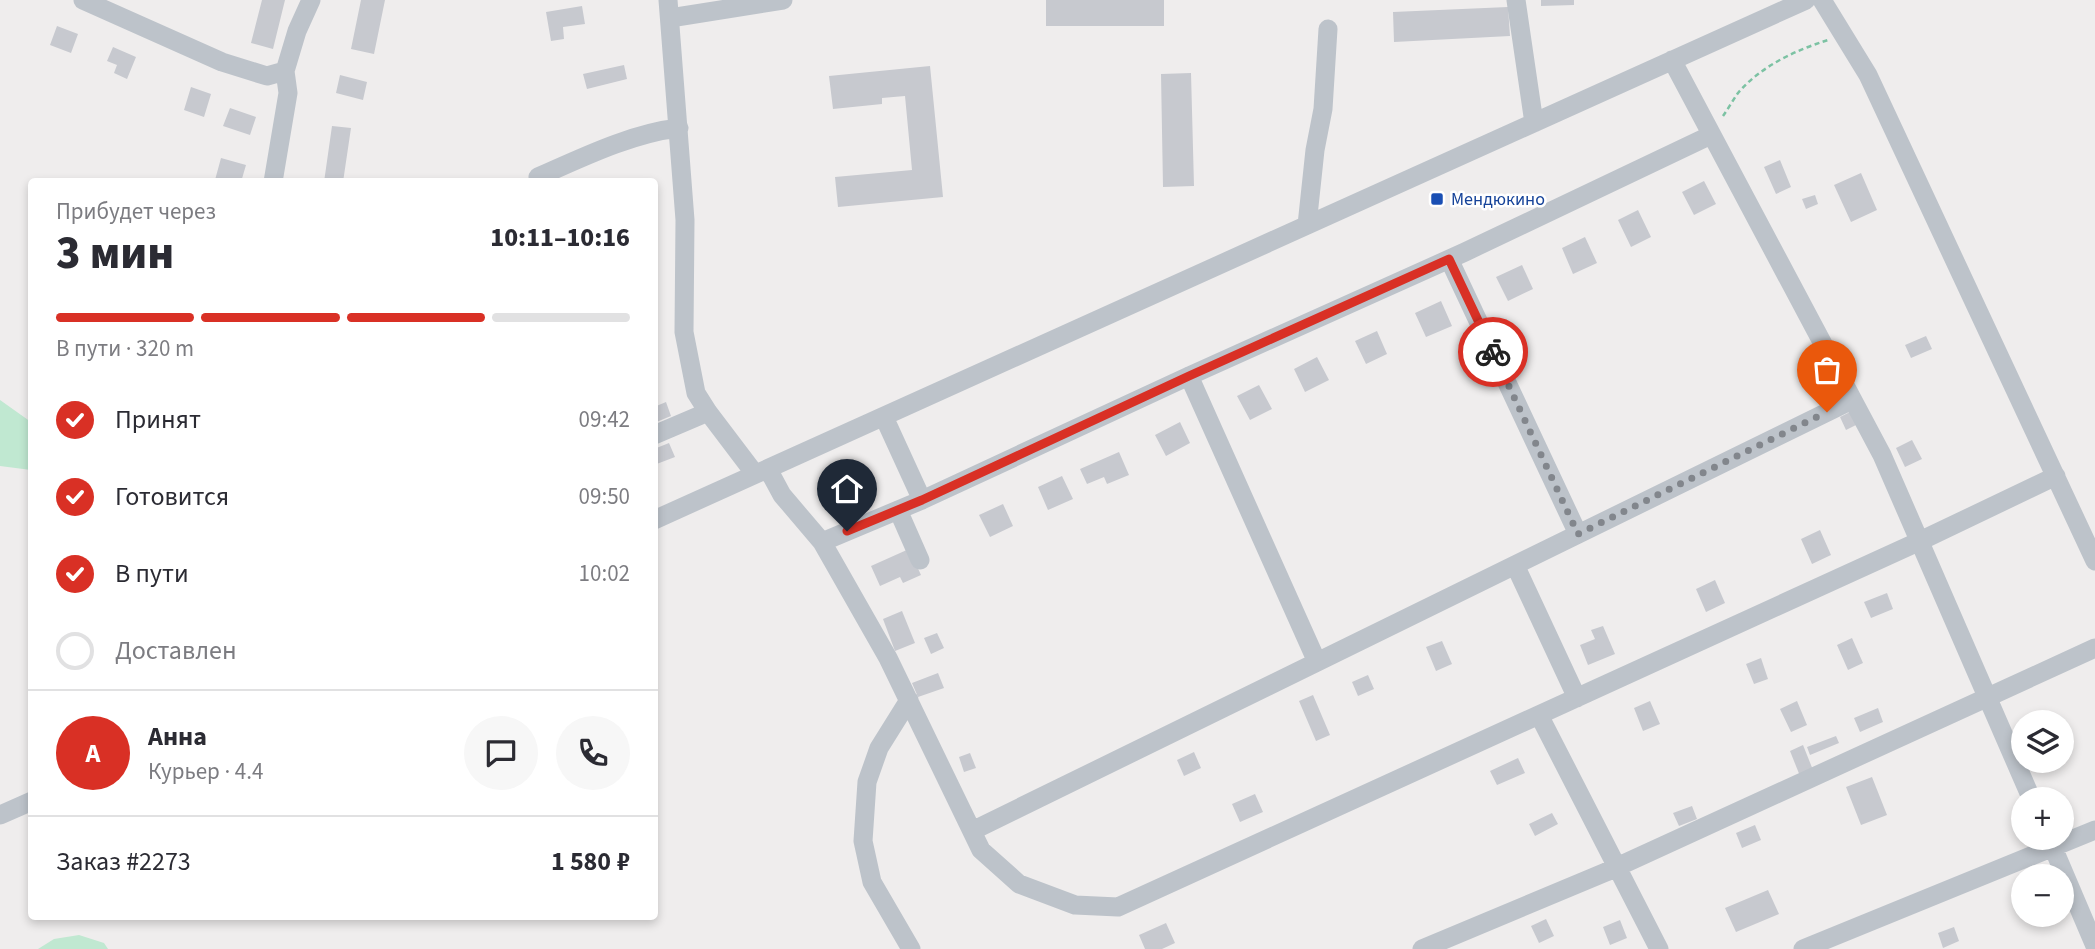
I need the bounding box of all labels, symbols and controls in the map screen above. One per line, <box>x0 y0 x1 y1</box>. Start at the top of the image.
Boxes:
place label: Мендюкино <box>1451 187 1545 212</box>
marker: Мендюкино <box>1429 191 1445 207</box>
text: Прибудет через <box>56 195 216 228</box>
text: 10:11–10:16 <box>490 219 630 256</box>
text: 3 мин <box>56 221 174 286</box>
courier <box>1458 317 1528 387</box>
text: В пути · 320 m <box>56 332 194 365</box>
icon: bike <box>1474 333 1512 371</box>
pin <box>1797 340 1857 412</box>
icon: bag <box>1808 351 1846 389</box>
icon: check <box>56 401 94 439</box>
text: Принят <box>115 401 201 438</box>
text: 09:42 <box>579 403 630 436</box>
pin <box>817 459 877 531</box>
icon: home <box>828 470 866 508</box>
icon: check <box>56 478 94 516</box>
text: Готовится <box>115 478 229 515</box>
text: 09:50 <box>579 480 630 513</box>
icon: check <box>56 555 94 593</box>
text: В пути <box>115 555 189 592</box>
text: 10:02 <box>579 557 630 590</box>
text: Доставлен <box>115 632 237 669</box>
map controls <box>2011 710 2074 927</box>
button: layers <box>2011 710 2074 773</box>
button: chat <box>464 716 538 790</box>
button: phone <box>556 716 630 790</box>
text: Анна <box>148 718 207 755</box>
text: А <box>86 735 100 772</box>
text: Курьер · 4.4 <box>148 755 263 788</box>
button: + <box>2011 787 2074 850</box>
text: Заказ #2273 <box>56 843 191 880</box>
text: 1 580 ₽ <box>551 843 630 880</box>
button: − <box>2011 864 2074 927</box>

